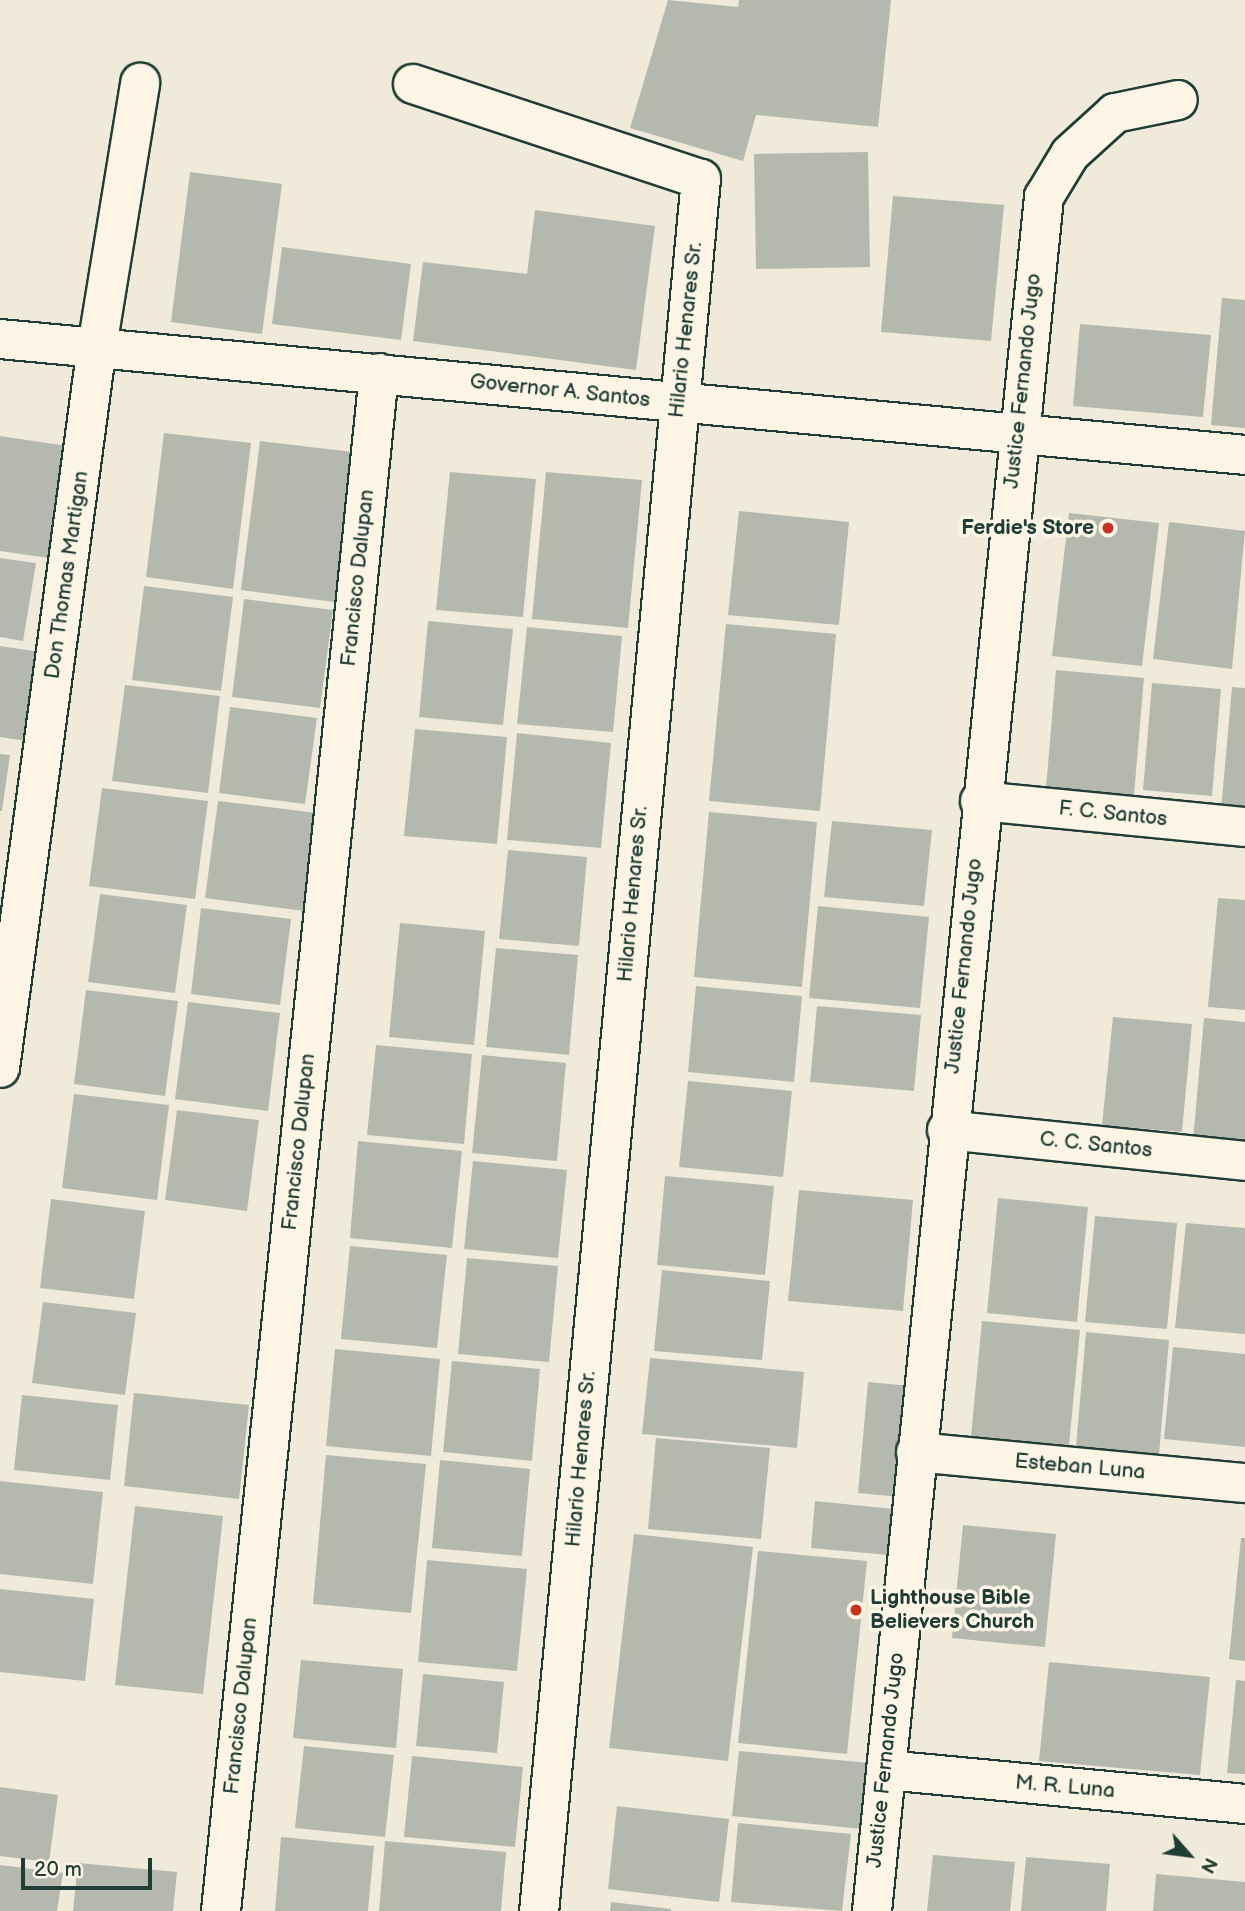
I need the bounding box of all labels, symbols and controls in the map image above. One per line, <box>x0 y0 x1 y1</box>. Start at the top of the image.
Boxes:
street label: Hilario Henares Sr. <box>664 241 708 419</box>
street label: Justice Fernando Jugo <box>999 272 1047 490</box>
street label: Governor A. Santos <box>468 369 652 413</box>
street label: Don Thomas Martigan <box>40 469 94 681</box>
street label: Francisco Dalupan <box>336 488 380 668</box>
place label: Ferdie's Store <box>961 515 1094 541</box>
marker: Ferdie's Store <box>1100 520 1116 536</box>
street label: F. C. Santos <box>1057 796 1169 832</box>
street label: Hilario Henares Sr. <box>613 805 653 983</box>
street label: Justice Fernando Jugo <box>940 857 988 1075</box>
street label: Francisco Dalupan <box>277 1052 321 1232</box>
street label: C. C. Santos <box>1038 1127 1154 1163</box>
street label: Hilario Henares Sr. <box>561 1370 601 1548</box>
street label: Esteban Luna <box>1014 1449 1146 1485</box>
place label: Lighthouse Bible Believers Church <box>870 1585 1034 1635</box>
marker: Lighthouse Bible Believers Church <box>848 1602 864 1618</box>
street label: Francisco Dalupan <box>219 1616 263 1796</box>
street label: Justice Fernando Jugo <box>862 1651 910 1869</box>
street label: M. R. Luna <box>1014 1770 1116 1804</box>
north arrow <box>1154 1820 1224 1890</box>
scale bar <box>24 1844 156 1888</box>
text: N <box>1194 1853 1221 1877</box>
text: 20 m <box>34 1857 82 1882</box>

